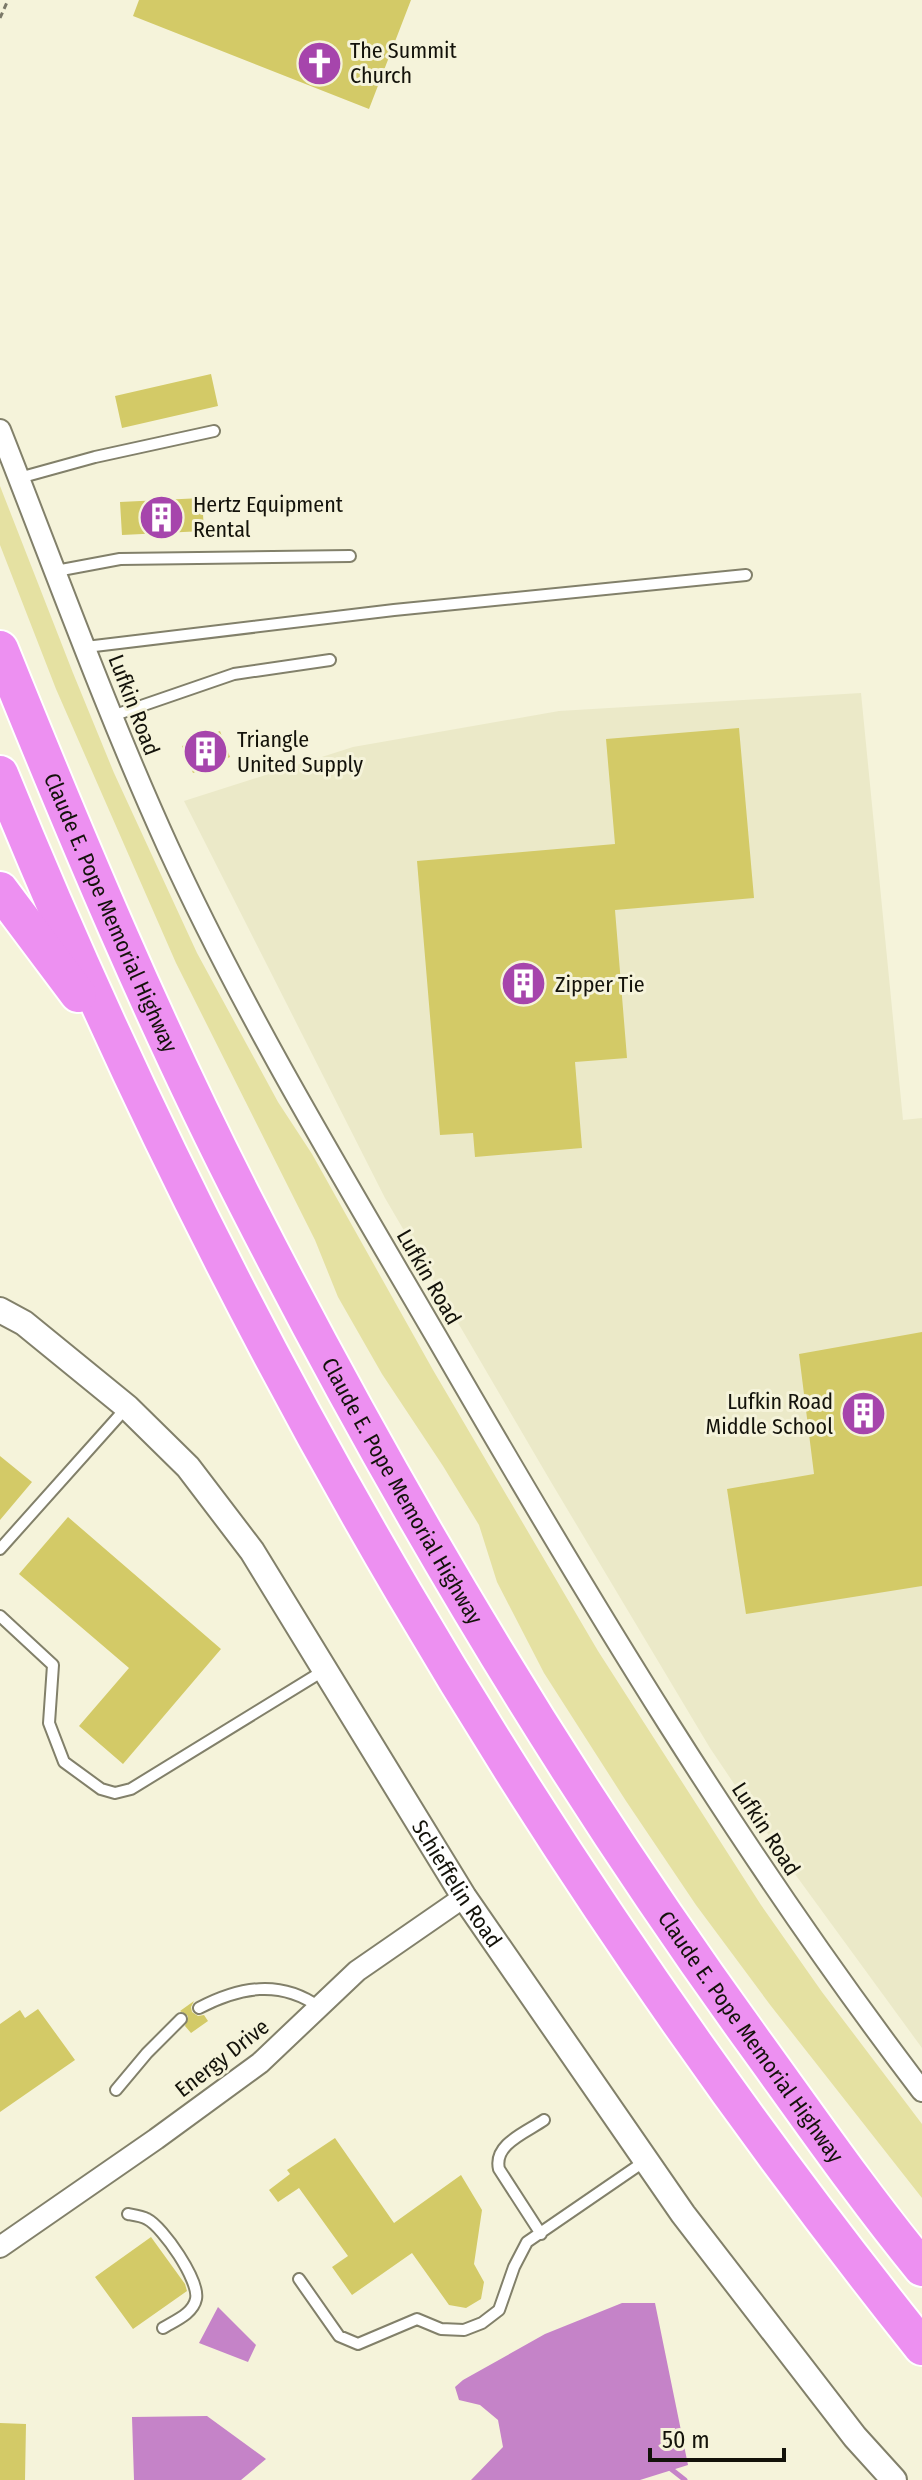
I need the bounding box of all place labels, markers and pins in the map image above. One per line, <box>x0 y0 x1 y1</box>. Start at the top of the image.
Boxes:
place label: The Summit Church <box>350 37 458 89</box>
church icon: The Summit Church <box>295 39 343 87</box>
place label: Hertz Equipment Rental <box>193 491 344 543</box>
building icon: Hertz Equipment Rental <box>138 493 186 541</box>
place label: Triangle United Supply <box>237 726 363 778</box>
building icon: Triangle United Supply <box>182 728 230 776</box>
building icon: Zipper Tie <box>500 960 548 1008</box>
place label: Zipper Tie <box>555 971 645 998</box>
place label: Lufkin Road Middle School <box>706 1388 833 1440</box>
building icon: Lufkin Road Middle School <box>840 1390 888 1438</box>

